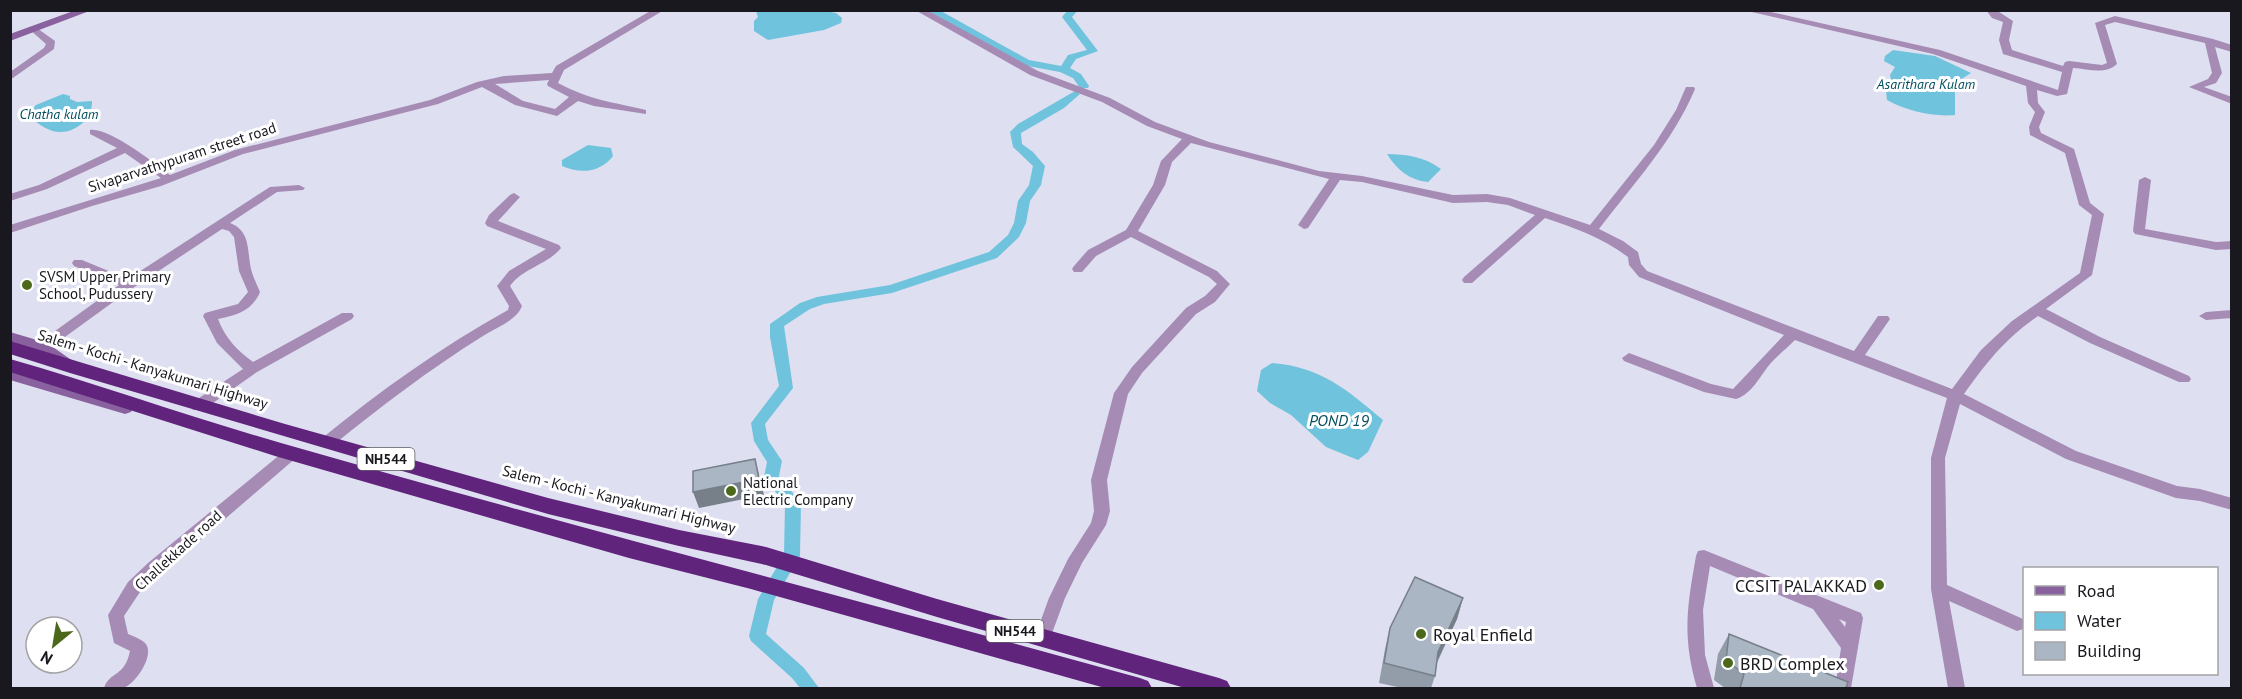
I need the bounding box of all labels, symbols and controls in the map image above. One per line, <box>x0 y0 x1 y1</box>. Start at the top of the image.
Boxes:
water label: Asarithara Kulam <box>1876 75 1975 93</box>
water label: Chatha kulam <box>20 105 99 123</box>
street label: Sivaparvathypuram street road <box>86 118 278 196</box>
place label: SVSM Upper Primary School, Pudussery <box>39 267 171 303</box>
marker: SVSM Upper Primary School, Pudussery <box>20 278 34 292</box>
street label: Salem - Kochi - Kanyakumari Highway <box>36 325 270 413</box>
water label: POND 19 <box>1309 410 1370 430</box>
road number: NH544 <box>358 448 414 470</box>
street label: Salem - Kochi - Kanyakumari Highway <box>500 461 738 537</box>
place label: National Electric Company <box>743 473 853 509</box>
marker: National Electric Company <box>724 484 738 498</box>
street label: Challekkade road <box>130 506 226 594</box>
legend <box>2023 567 2218 675</box>
place label: CCSIT PALAKKAD <box>1735 574 1867 597</box>
marker: CCSIT PALAKKAD <box>1872 578 1886 592</box>
text: Road <box>2077 579 2115 602</box>
text: Water <box>2077 609 2121 632</box>
north arrow <box>24 615 84 675</box>
road number: NH544 <box>986 620 1044 642</box>
place label: Royal Enfield <box>1433 623 1533 646</box>
marker: Royal Enfield <box>1414 627 1428 641</box>
text: Building <box>2077 639 2141 662</box>
text: N <box>37 647 56 669</box>
place label: BRD Complex <box>1740 652 1845 675</box>
marker: BRD Complex <box>1721 656 1735 670</box>

